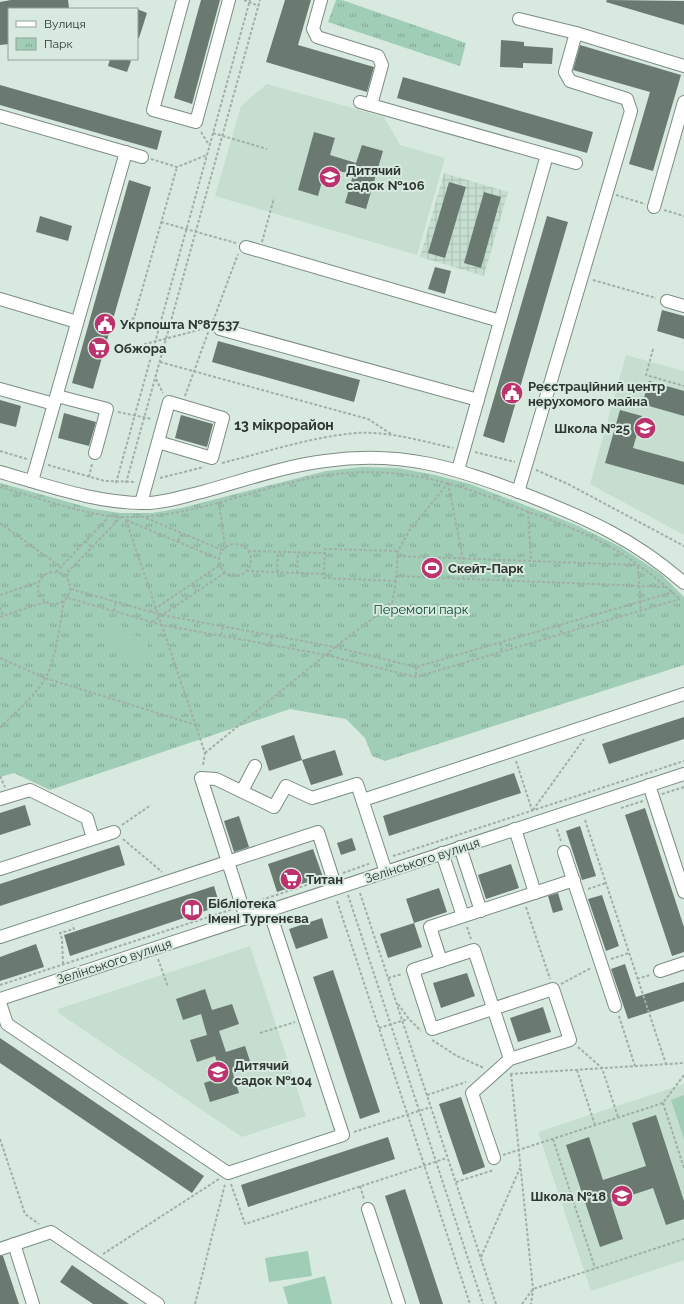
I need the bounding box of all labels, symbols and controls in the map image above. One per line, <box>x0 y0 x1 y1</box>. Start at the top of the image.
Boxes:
legend <box>8 8 138 60</box>
text: Вулиця <box>44 17 86 31</box>
text: Парк <box>44 37 73 51</box>
place label: Дитячий садок №106 <box>346 163 425 193</box>
school or university icon: Дитячий садок №106 <box>317 164 343 190</box>
public building icon: Укрпошта №87537 <box>92 311 118 337</box>
place label: Укрпошта №87537 <box>119 317 240 332</box>
supermarket icon: Обжора <box>86 335 112 361</box>
place label: Обжора <box>114 341 167 356</box>
place label: Реєстраційний центр нерухомого майна <box>528 379 665 409</box>
public building icon: Реєстраційний центр нерухомого майна <box>499 380 525 406</box>
school or university icon: Школа №25 <box>632 415 658 441</box>
district label: 13 мікрорайон <box>234 417 334 433</box>
place label: Школа №25 <box>554 421 630 436</box>
sports icon: Скейт-Парк <box>419 555 445 581</box>
place label: Скейт-Парк <box>448 561 525 576</box>
park label: Перемоги парк <box>374 602 469 617</box>
street label: Зелінського вулиця <box>363 835 481 886</box>
supermarket icon: Титан <box>278 866 304 892</box>
place label: Титан <box>306 872 343 887</box>
place label: Бібліотека імені Тургенєва <box>208 896 309 926</box>
library icon: Бібліотека імені Тургенєва <box>179 897 205 923</box>
street label: Зелінського вулиця <box>55 936 173 987</box>
place label: Дитячий садок №104 <box>234 1058 312 1088</box>
school or university icon: Дитячий садок №104 <box>205 1059 231 1085</box>
school or university icon: Школа №18 <box>609 1183 635 1209</box>
place label: Школа №18 <box>531 1189 606 1204</box>

